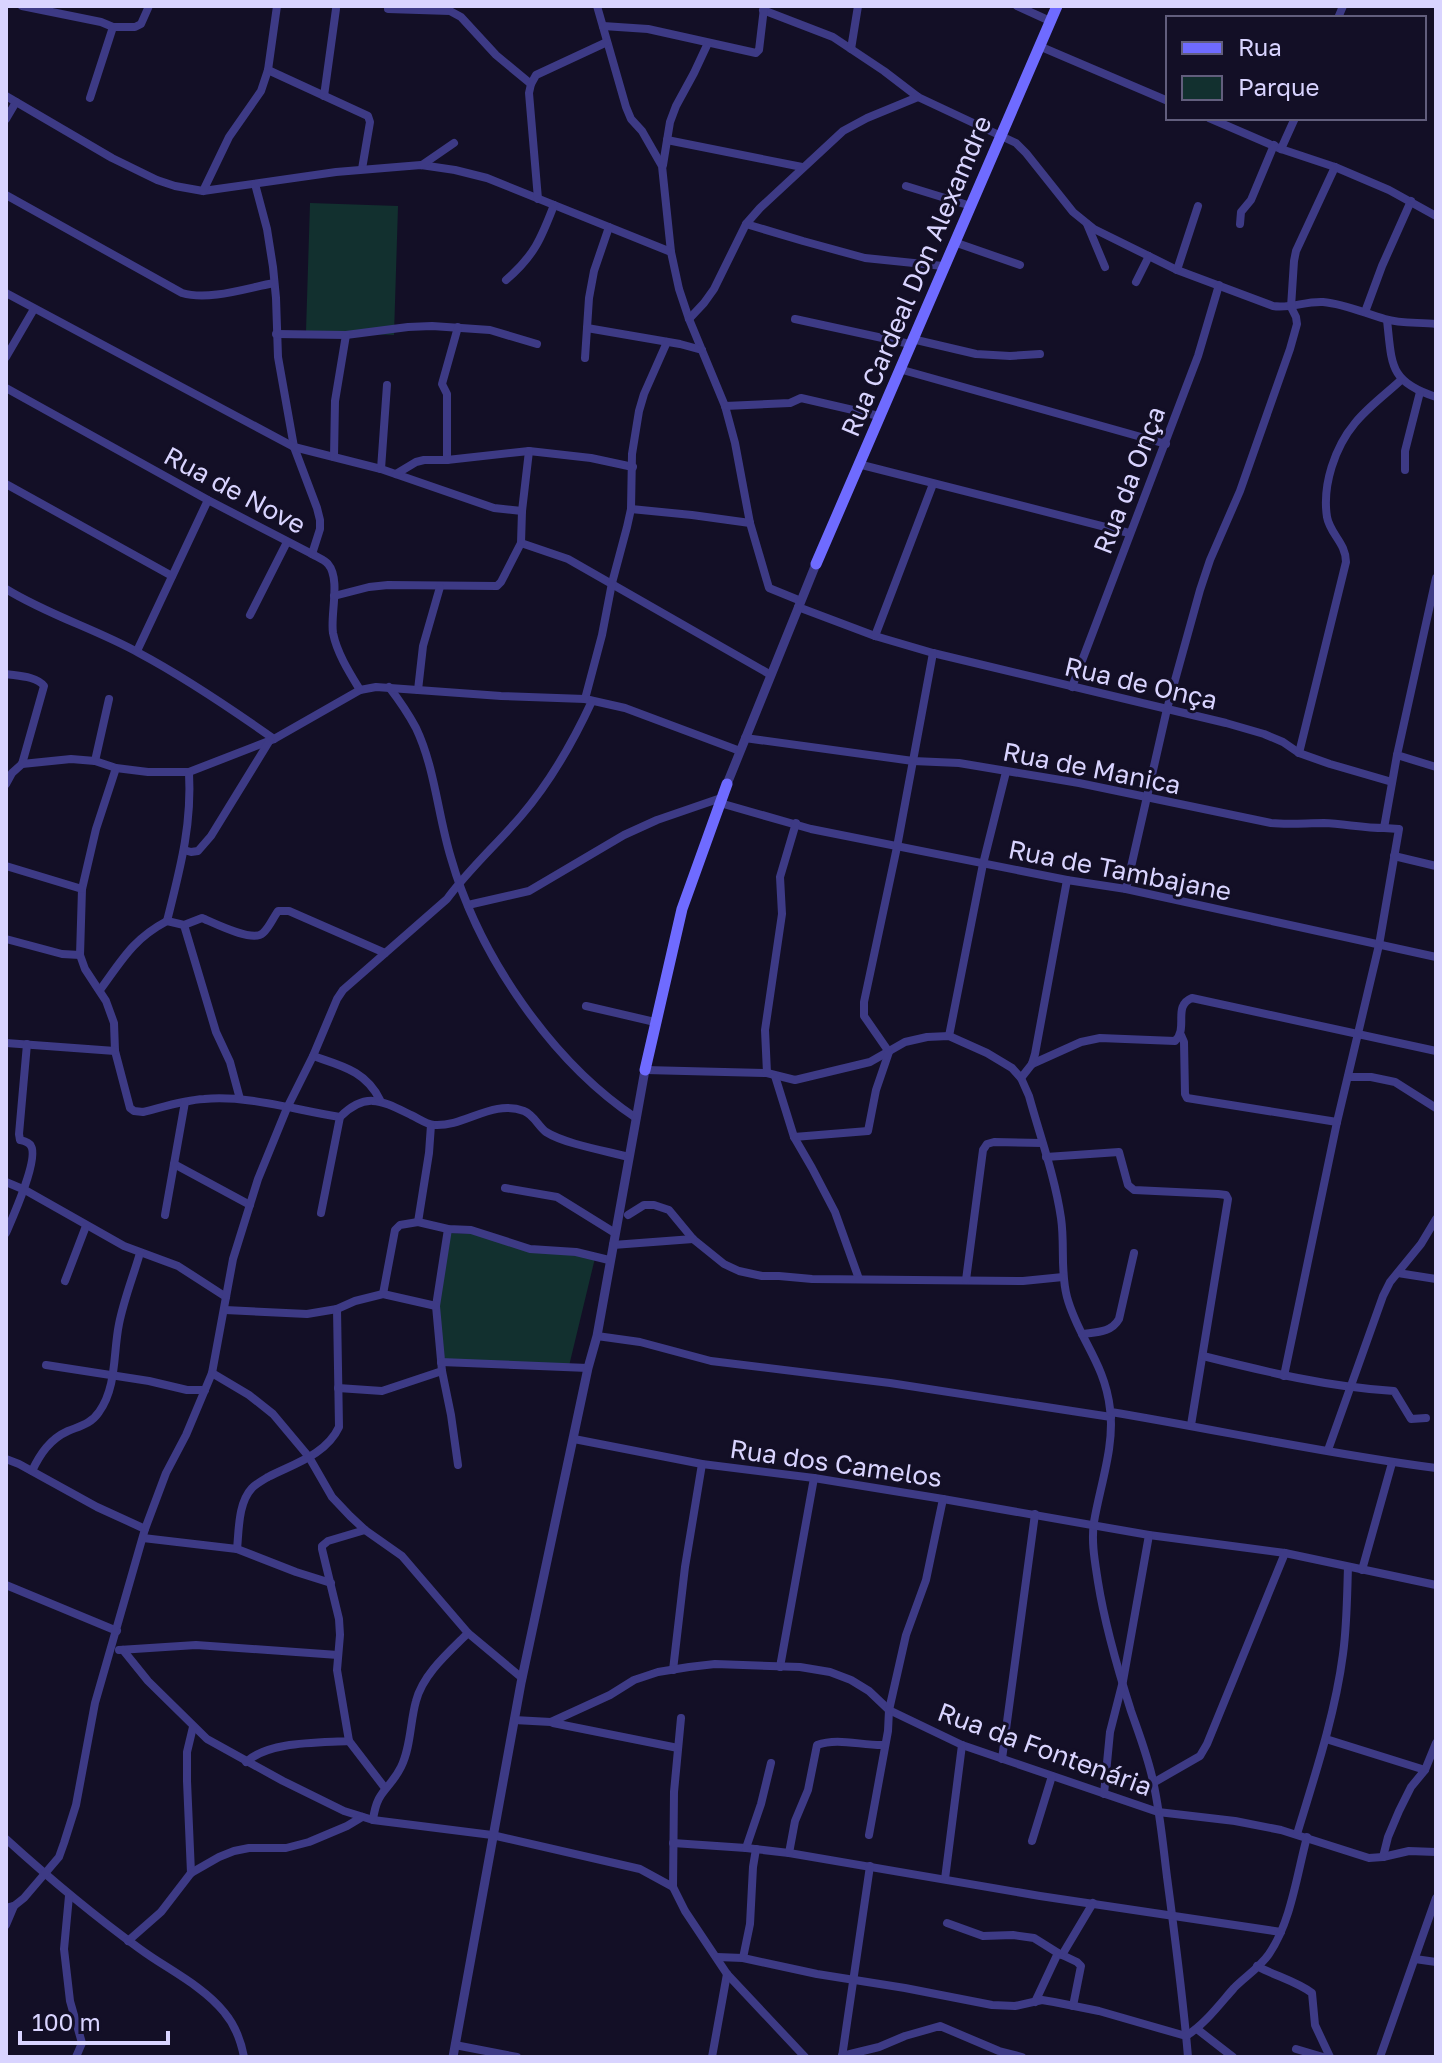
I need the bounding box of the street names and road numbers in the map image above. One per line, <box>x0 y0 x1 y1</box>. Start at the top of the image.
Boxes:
street label: Rua Cardeal Don Alexamdre <box>834 111 998 441</box>
street label: Rua da Onça <box>1087 402 1171 558</box>
street label: Rua de Nove <box>159 440 311 540</box>
street label: Rua de Onça <box>1062 650 1220 716</box>
street label: Rua de Manica <box>1000 736 1184 800</box>
street label: Rua de Tambajane <box>1006 833 1234 907</box>
street label: Rua dos Camelos <box>728 1433 944 1493</box>
street label: Rua da Fontenária <box>934 1696 1156 1802</box>

